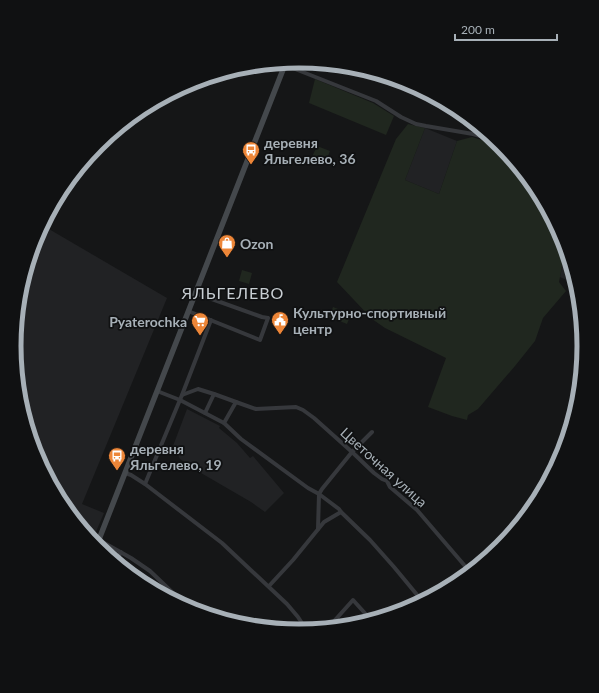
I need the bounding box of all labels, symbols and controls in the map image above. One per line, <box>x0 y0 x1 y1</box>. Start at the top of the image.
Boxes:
scale bar <box>455 16 557 42</box>
text: 200 m <box>461 22 495 37</box>
place label: деревня Яльгелево, 36 <box>263 134 356 167</box>
bus stop icon: деревня Яльгелево, 36 <box>241 140 261 165</box>
shop icon: Ozon <box>217 233 237 258</box>
place label: Ozon <box>240 235 274 252</box>
district label: ЯЛЬГЕЛЕВО <box>181 283 284 302</box>
place label: Культурно-спортивный центр <box>293 304 446 337</box>
public building icon: Культурно-спортивный центр <box>270 310 290 335</box>
supermarket icon: Pyaterochka <box>190 311 210 336</box>
place label: Pyaterochka <box>109 313 187 330</box>
street label: Цветочная улица <box>337 424 431 510</box>
place label: деревня Яльгелево, 19 <box>129 440 222 473</box>
bus stop icon: деревня Яльгелево, 19 <box>107 446 127 471</box>

